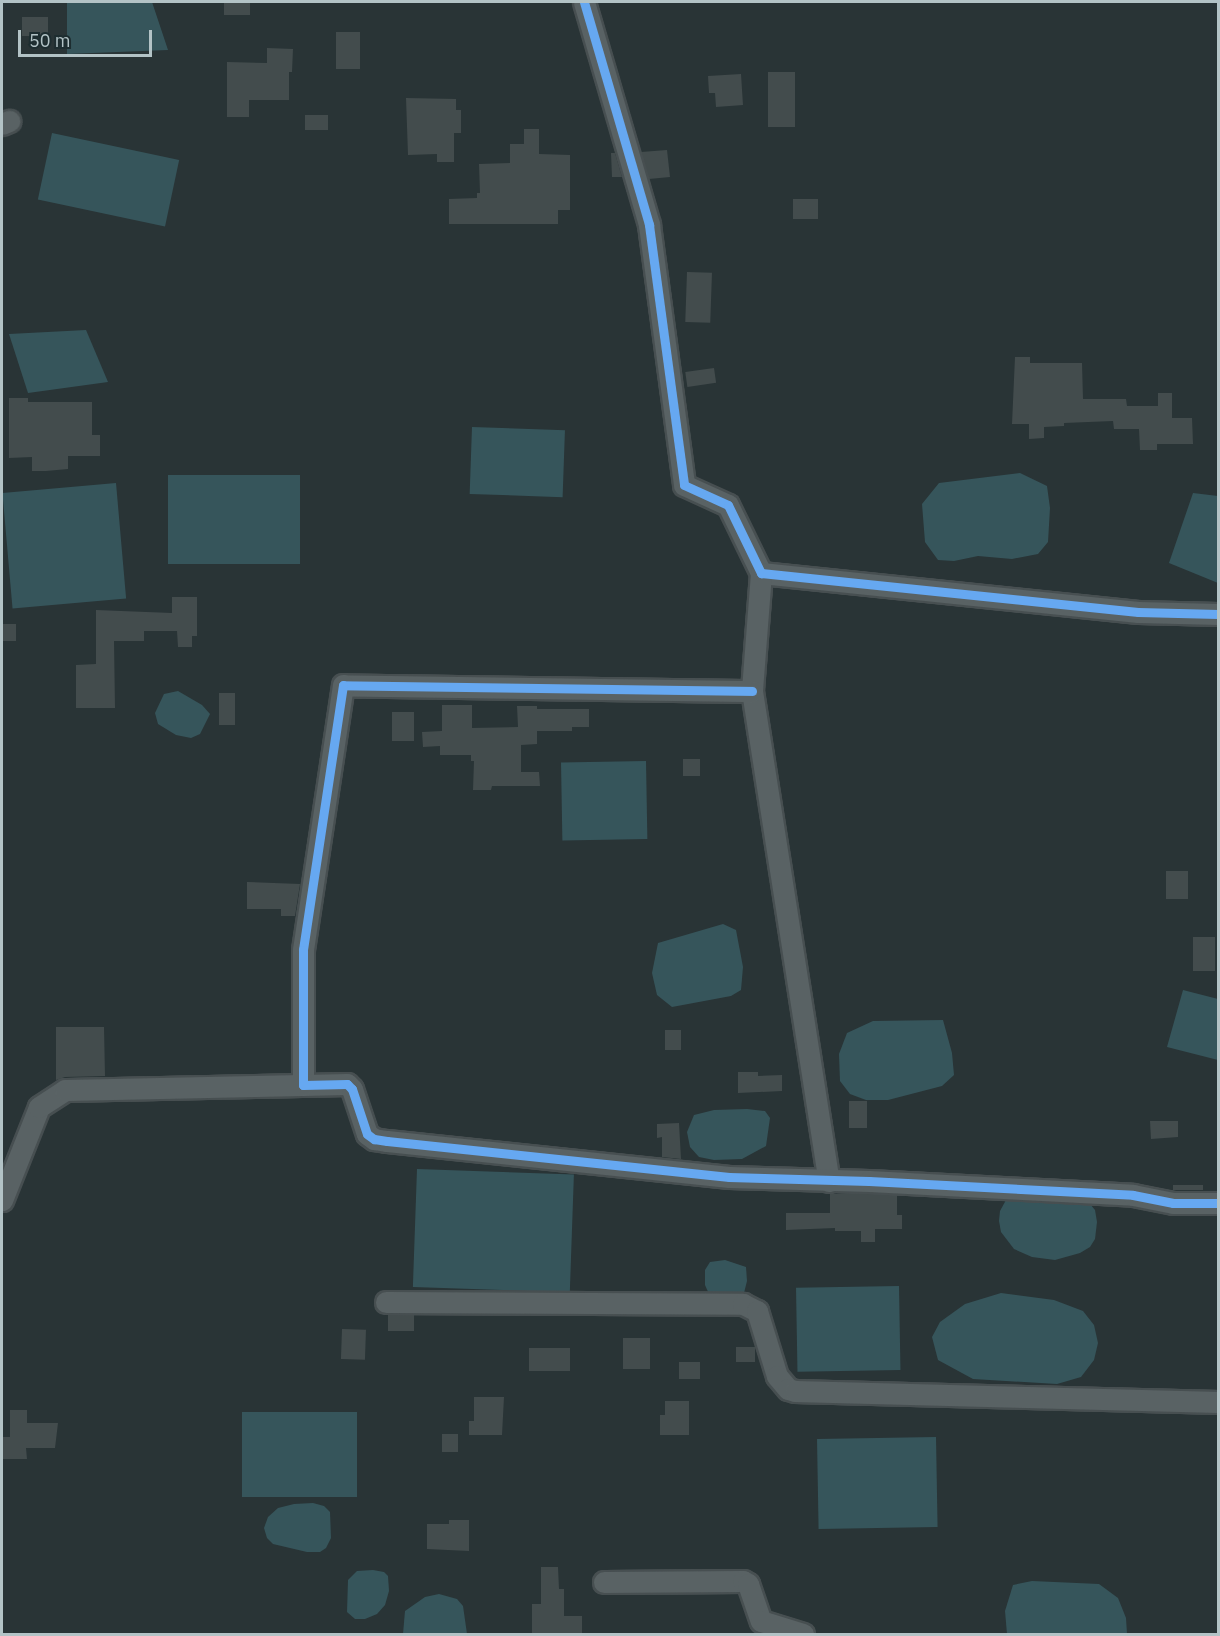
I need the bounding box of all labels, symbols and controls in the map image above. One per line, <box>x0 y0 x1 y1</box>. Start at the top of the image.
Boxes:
scale bar <box>21 18 154 56</box>
text: 50 m <box>29 29 71 52</box>

